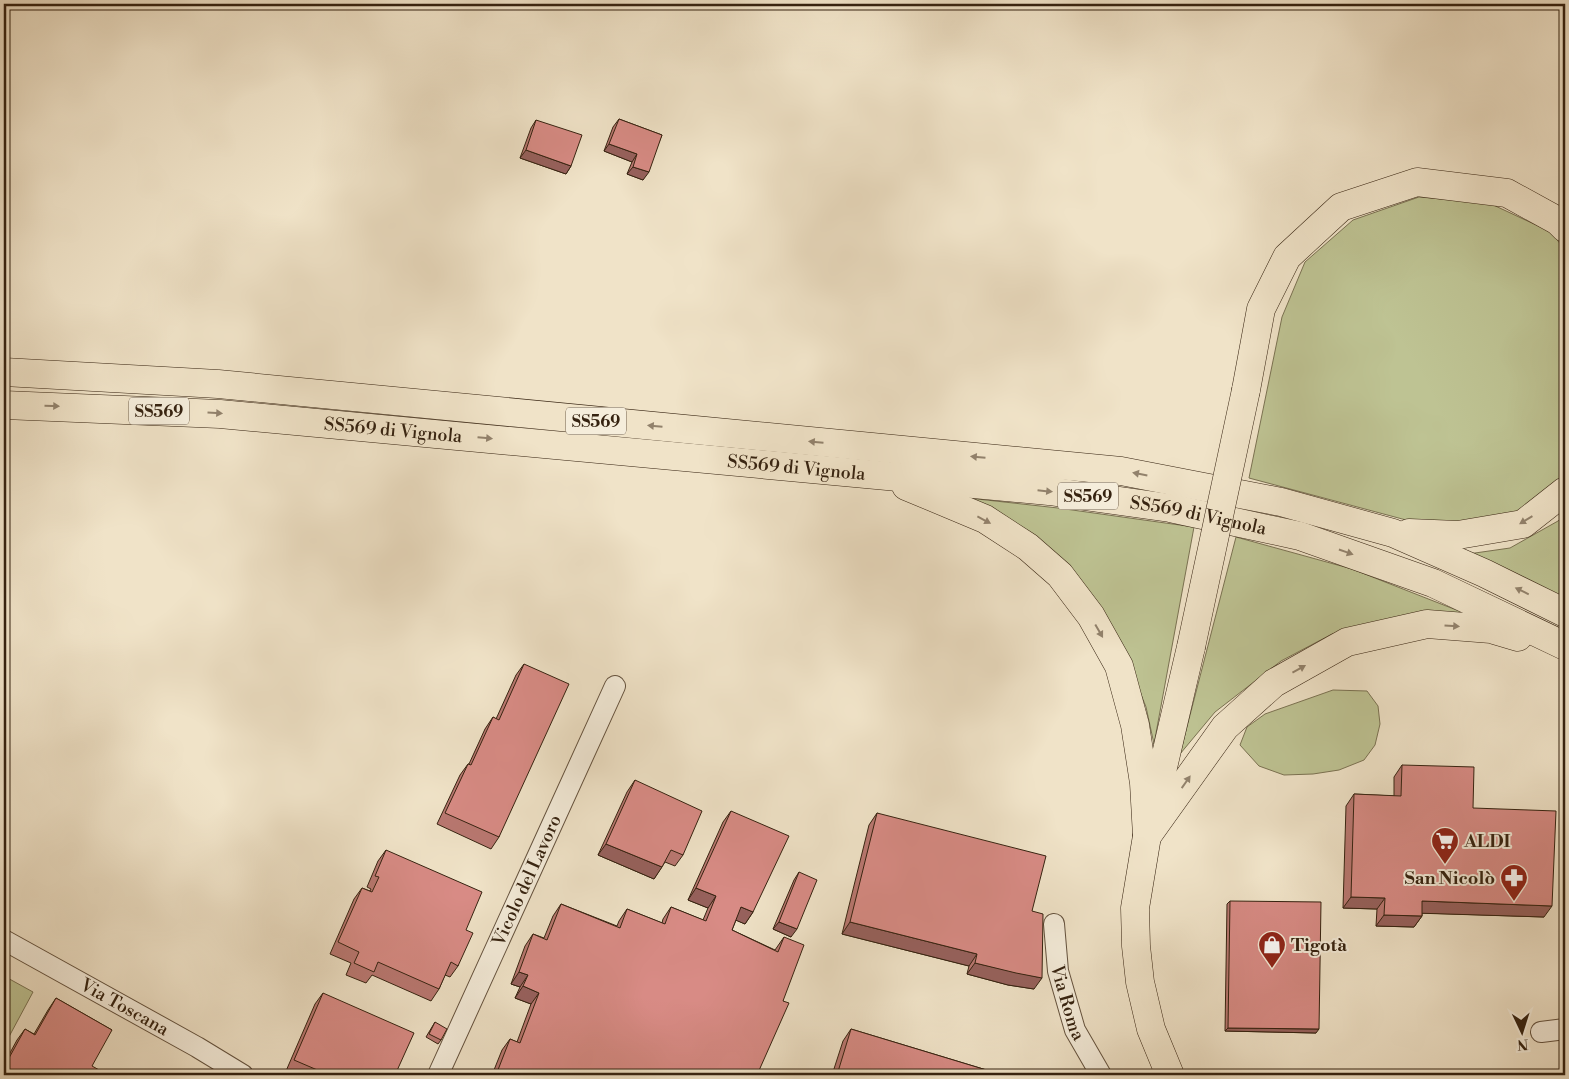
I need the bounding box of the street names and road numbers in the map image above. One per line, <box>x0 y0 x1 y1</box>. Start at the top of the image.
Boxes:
road number: SS569 <box>129 398 189 424</box>
road number: SS569 <box>566 408 626 434</box>
street label: SS569 di Vignola <box>323 413 464 449</box>
street label: SS569 di Vignola <box>726 450 867 486</box>
road number: SS569 <box>1058 482 1118 510</box>
street label: SS569 di Vignola <box>1128 492 1269 541</box>
street label: Vicolo del Lavoro <box>487 811 567 951</box>
street label: Via Roma <box>1045 963 1090 1046</box>
street label: Via Toscana <box>75 973 174 1042</box>

